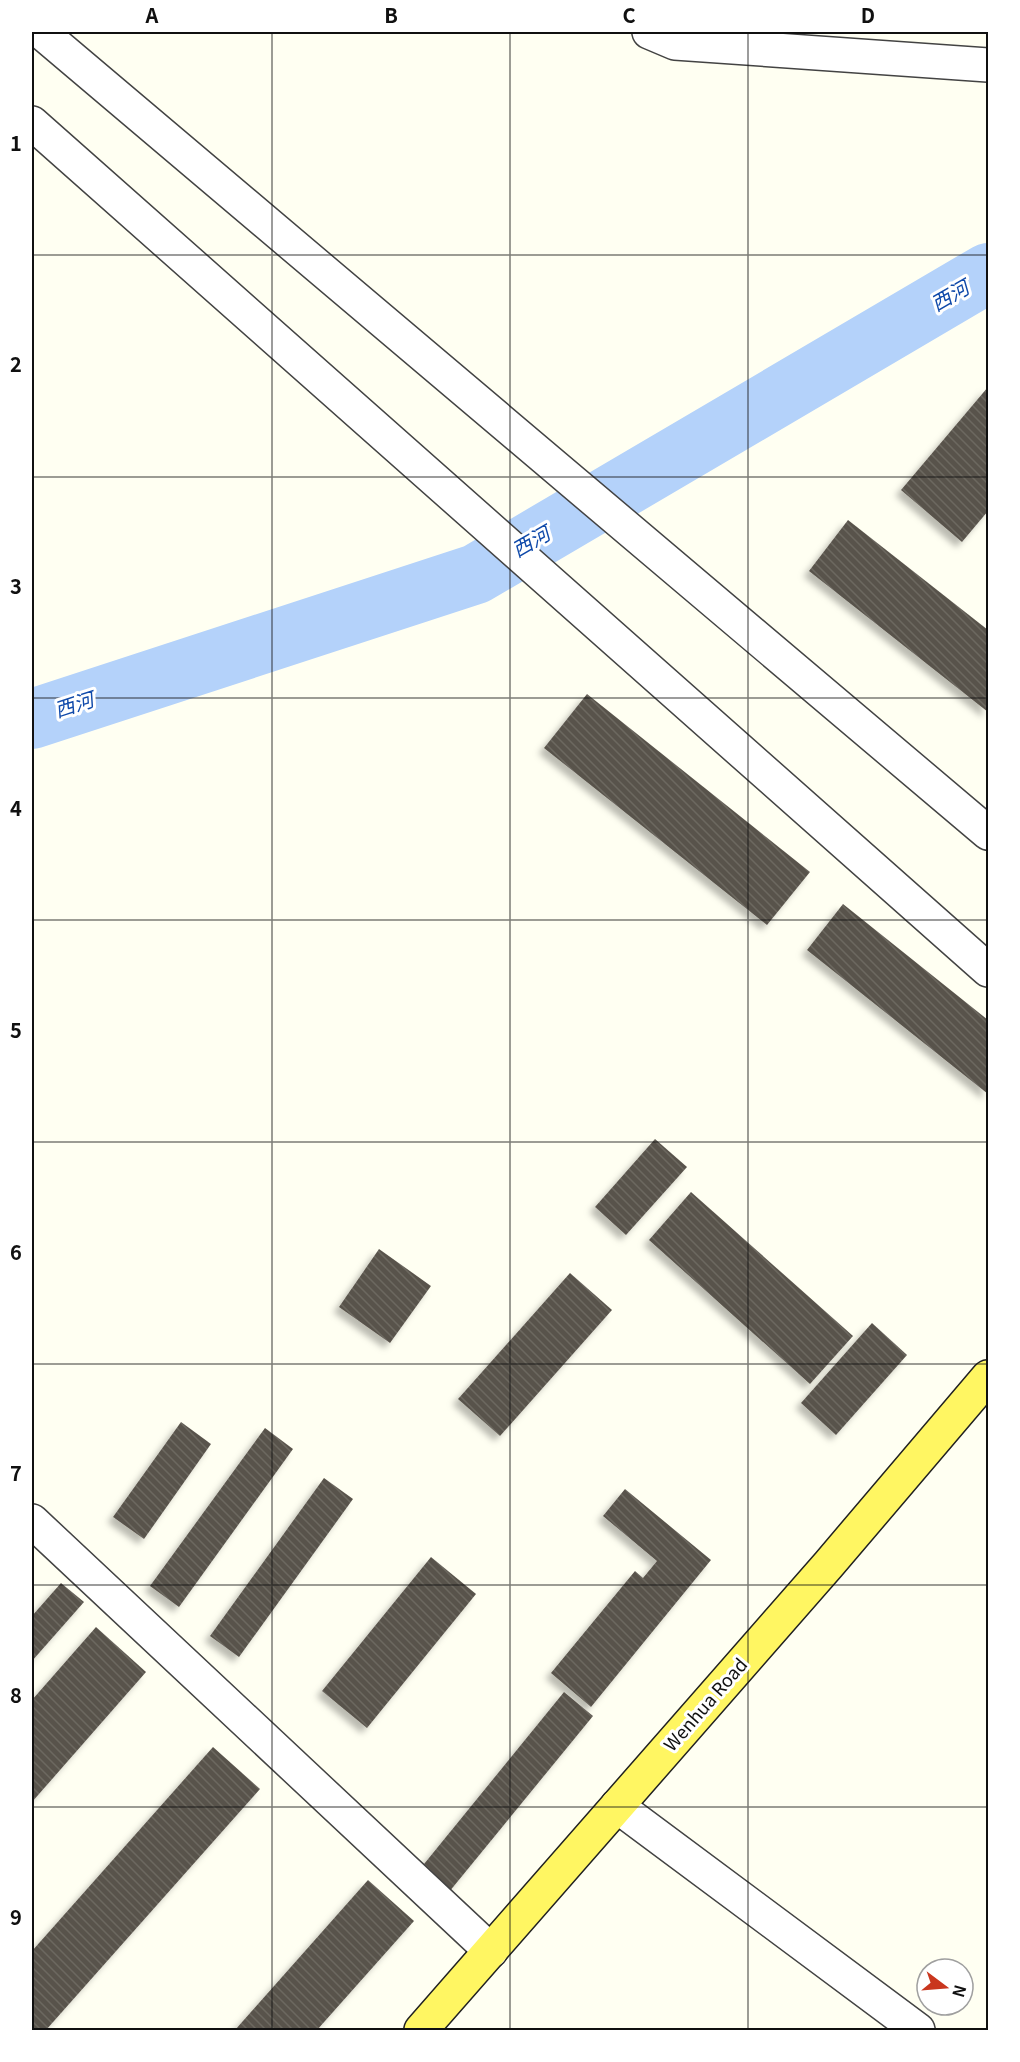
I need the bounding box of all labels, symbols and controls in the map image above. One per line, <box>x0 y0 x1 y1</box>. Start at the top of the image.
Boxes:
text: A <box>145 0 159 29</box>
text: B <box>384 0 398 29</box>
text: C <box>622 0 636 29</box>
text: D <box>861 0 875 29</box>
text: 1 <box>10 128 22 157</box>
water label: 西河 <box>925 270 977 317</box>
text: 2 <box>10 349 22 378</box>
water label: 西河 <box>506 516 558 563</box>
text: 3 <box>10 571 22 600</box>
water label: 西河 <box>50 682 101 724</box>
text: 4 <box>10 793 22 822</box>
text: 5 <box>10 1015 22 1044</box>
text: 6 <box>10 1237 22 1266</box>
text: 7 <box>10 1458 22 1487</box>
street label: Wenhua Road <box>657 1651 752 1756</box>
text: 8 <box>10 1680 22 1709</box>
text: 9 <box>10 1902 22 1931</box>
north arrow <box>915 1957 975 2017</box>
text: N <box>947 1982 974 2000</box>

